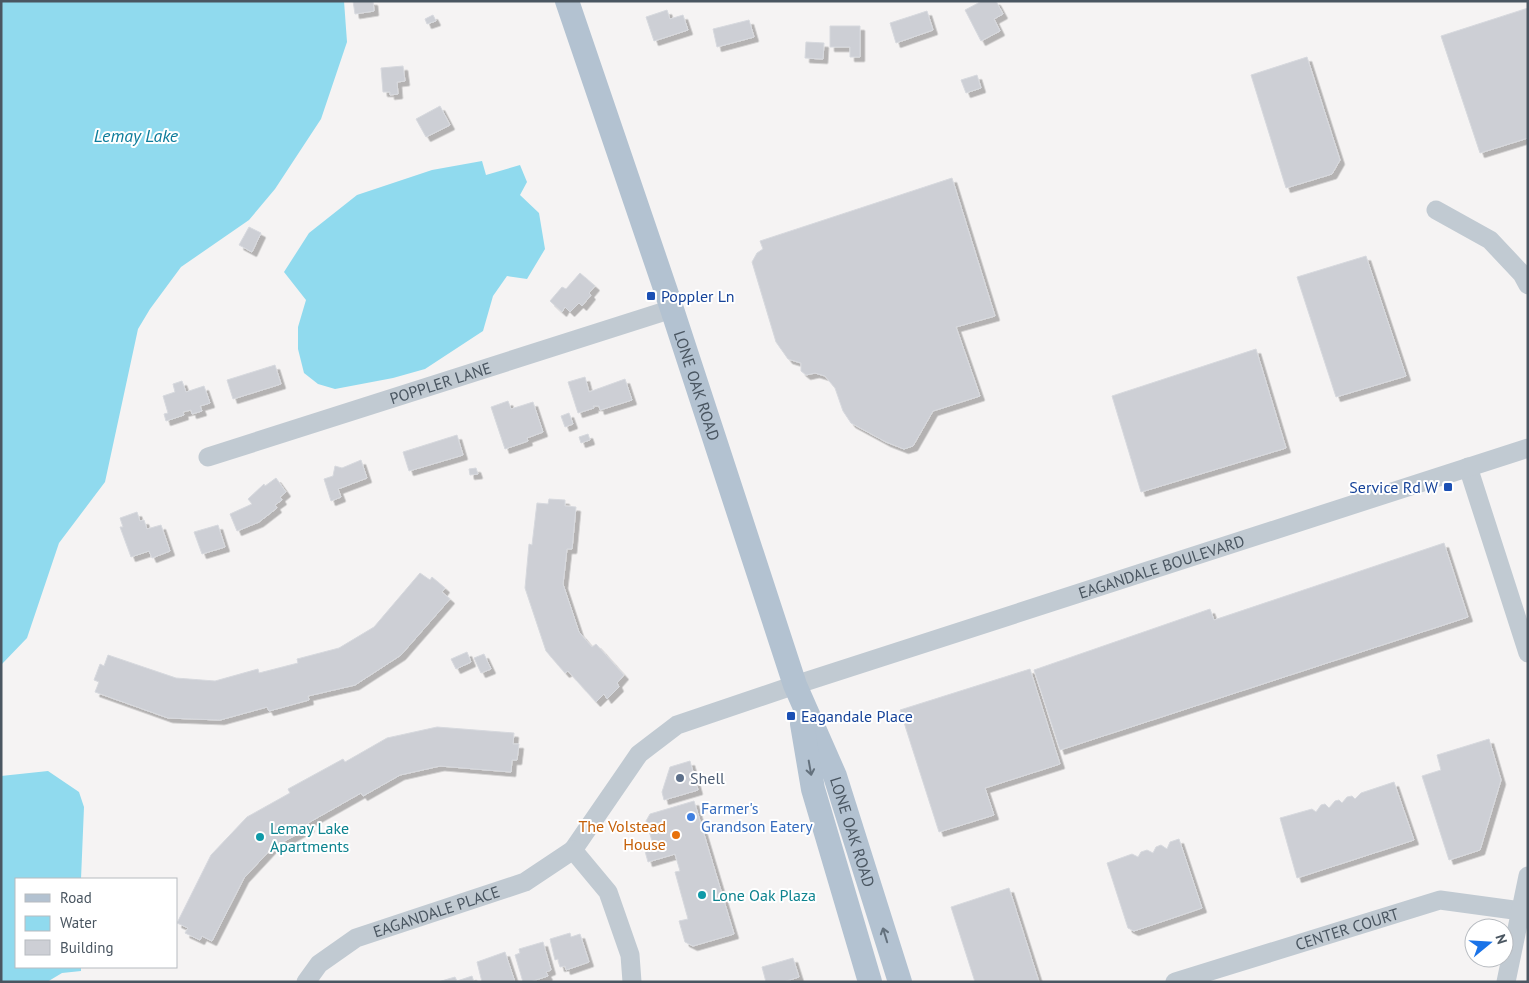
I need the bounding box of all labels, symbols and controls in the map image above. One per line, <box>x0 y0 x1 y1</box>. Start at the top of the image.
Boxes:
water label: Lemay Lake <box>94 124 179 147</box>
place label: Poppler Ln <box>661 286 734 306</box>
marker: Poppler Ln <box>645 290 657 302</box>
street label: LONE OAK ROAD <box>670 328 724 443</box>
street label: POPPLER LANE <box>387 357 494 408</box>
place label: Service Rd W <box>1349 477 1439 497</box>
marker: Service Rd W <box>1442 481 1454 493</box>
street label: EAGANDALE BOULEVARD <box>1076 530 1247 603</box>
place label: Eagandale Place <box>801 706 913 726</box>
marker: Eagandale Place <box>785 710 797 722</box>
one-way arrow <box>805 759 815 775</box>
place label: Shell <box>690 768 725 788</box>
marker: Shell <box>674 772 686 784</box>
street label: LONE OAK ROAD <box>826 774 879 889</box>
place label: Farmer's Grandson Eatery <box>701 798 813 836</box>
marker: Farmer's Grandson Eatery <box>685 811 697 823</box>
place label: The Volstead House <box>578 816 666 854</box>
place label: Lemay Lake Apartments <box>270 818 350 856</box>
marker: The Volstead House <box>670 829 682 841</box>
marker: Lemay Lake Apartments <box>254 831 266 843</box>
legend <box>15 878 178 968</box>
street label: EAGANDALE PLACE <box>370 881 502 942</box>
place label: Lone Oak Plaza <box>712 885 816 905</box>
text: Road <box>60 888 92 907</box>
marker: Lone Oak Plaza <box>696 889 708 901</box>
street label: CENTER COURT <box>1293 903 1401 954</box>
text: Water <box>60 913 97 932</box>
north arrow <box>1464 918 1514 968</box>
one-way arrow <box>880 928 890 944</box>
text: N <box>1491 932 1511 946</box>
text: Building <box>60 938 114 957</box>

